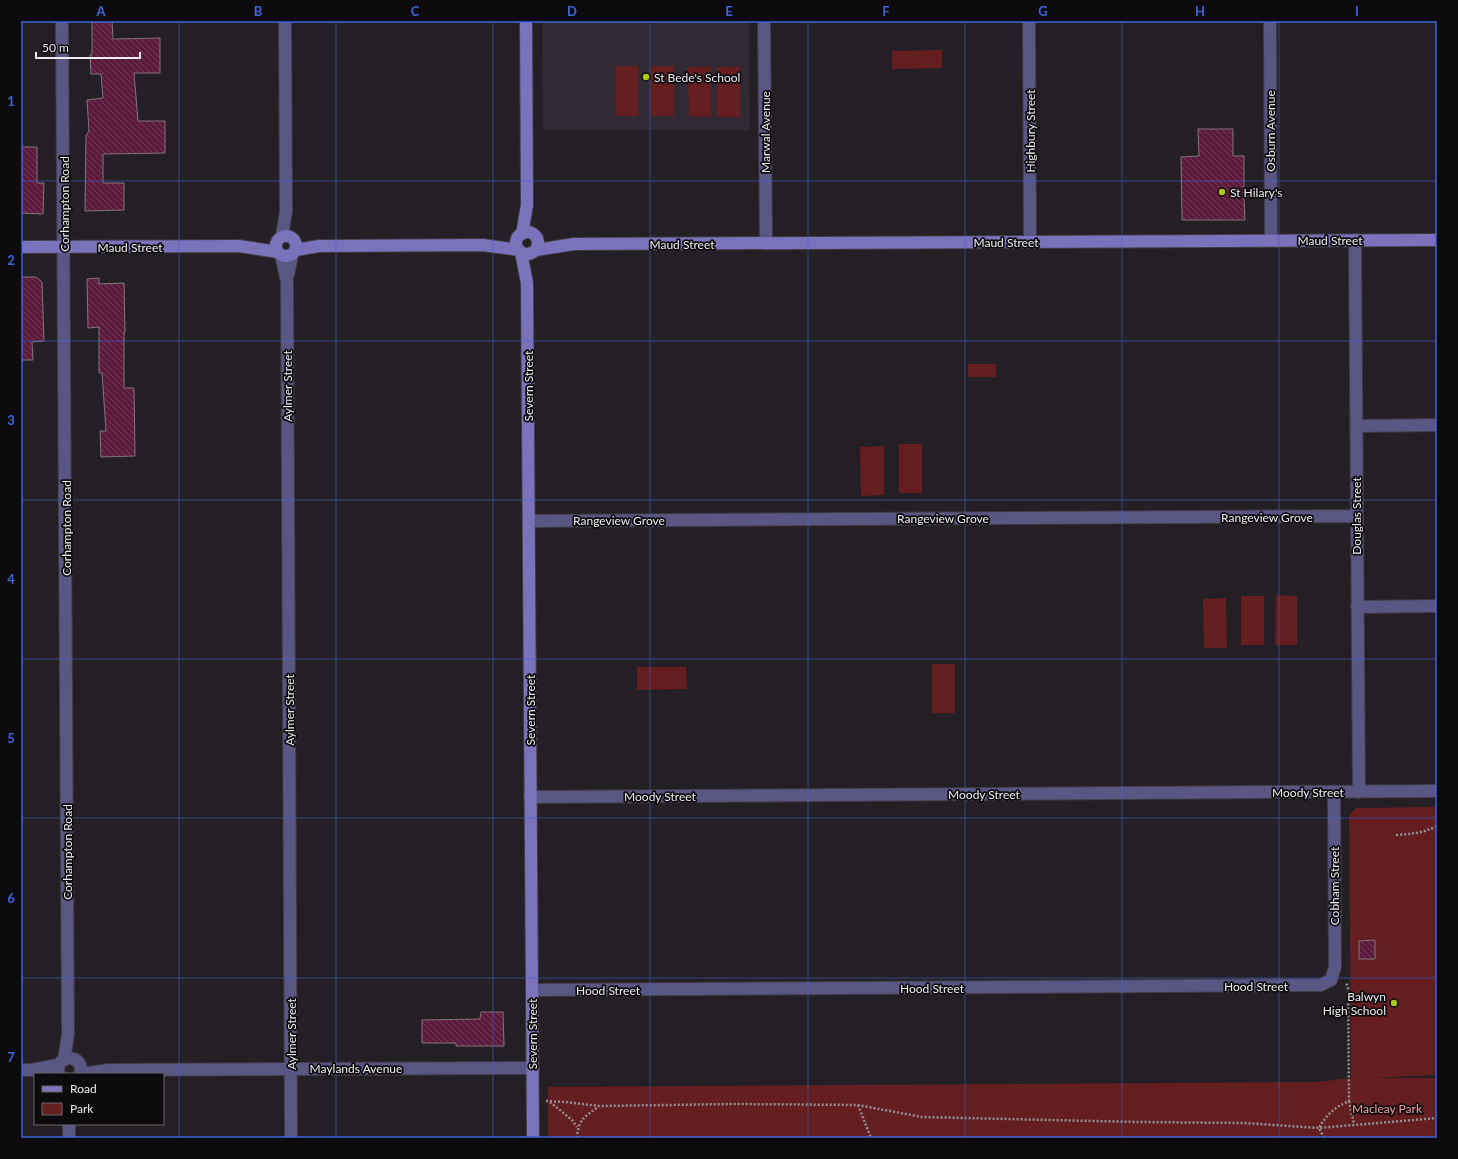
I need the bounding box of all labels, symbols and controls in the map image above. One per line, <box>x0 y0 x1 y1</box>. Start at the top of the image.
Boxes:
text: A <box>95 3 106 19</box>
text: B <box>254 3 263 19</box>
text: C <box>411 3 420 19</box>
text: D <box>567 3 577 19</box>
text: E <box>725 3 733 19</box>
text: F <box>882 3 890 19</box>
text: G <box>1038 3 1048 19</box>
text: H <box>1195 3 1205 19</box>
text: I <box>1355 3 1359 19</box>
scale bar <box>36 34 140 60</box>
text: 50 m <box>42 40 69 55</box>
place label: St Bede's School <box>654 70 740 85</box>
marker: St Bede's School <box>641 72 651 82</box>
street label: Highbury Street <box>1023 89 1038 173</box>
street label: Osburn Avenue <box>1263 90 1278 172</box>
street label: Marwal Avenue <box>758 91 773 173</box>
text: 1 <box>7 93 15 109</box>
street label: Corhampton Road <box>57 156 72 252</box>
place label: St Hilary's <box>1230 185 1282 200</box>
marker: St Hilary's <box>1217 187 1227 197</box>
street label: Maud Street <box>1297 233 1363 248</box>
street label: Maud Street <box>973 235 1039 250</box>
street label: Maud Street <box>649 237 715 252</box>
street label: Maud Street <box>97 240 163 255</box>
text: 2 <box>7 252 15 268</box>
street label: Aylmer Street <box>280 349 295 422</box>
street label: Severn Street <box>521 350 536 421</box>
text: 3 <box>7 412 15 428</box>
street label: Douglas Street <box>1349 477 1364 555</box>
street label: Corhampton Road <box>59 480 74 576</box>
street label: Rangeview Grove <box>1221 510 1313 525</box>
street label: Rangeview Grove <box>897 511 989 526</box>
street label: Rangeview Grove <box>573 513 665 528</box>
text: 4 <box>7 571 15 587</box>
street label: Aylmer Street <box>282 673 297 746</box>
street label: Severn Street <box>523 674 538 745</box>
text: 5 <box>7 730 15 746</box>
street label: Moody Street <box>1272 785 1345 800</box>
street label: Moody Street <box>948 787 1021 802</box>
street label: Moody Street <box>624 789 697 804</box>
street label: Corhampton Road <box>60 804 75 900</box>
street label: Cobham Street <box>1327 846 1342 925</box>
text: 6 <box>7 890 15 906</box>
street label: Hood Street <box>1224 979 1289 994</box>
street label: Hood Street <box>900 981 965 996</box>
street label: Hood Street <box>576 983 641 998</box>
place label: Balwyn High School <box>1323 989 1386 1018</box>
street label: Aylmer Street <box>284 997 299 1070</box>
street label: Severn Street <box>525 998 540 1069</box>
marker: Balwyn High School <box>1389 998 1399 1008</box>
text: 7 <box>7 1049 15 1065</box>
street label: Maylands Avenue <box>310 1061 402 1076</box>
legend <box>34 1073 164 1125</box>
text: Road <box>70 1081 97 1096</box>
text: Park <box>70 1101 94 1116</box>
park label: Macleay Park <box>1352 1101 1423 1116</box>

